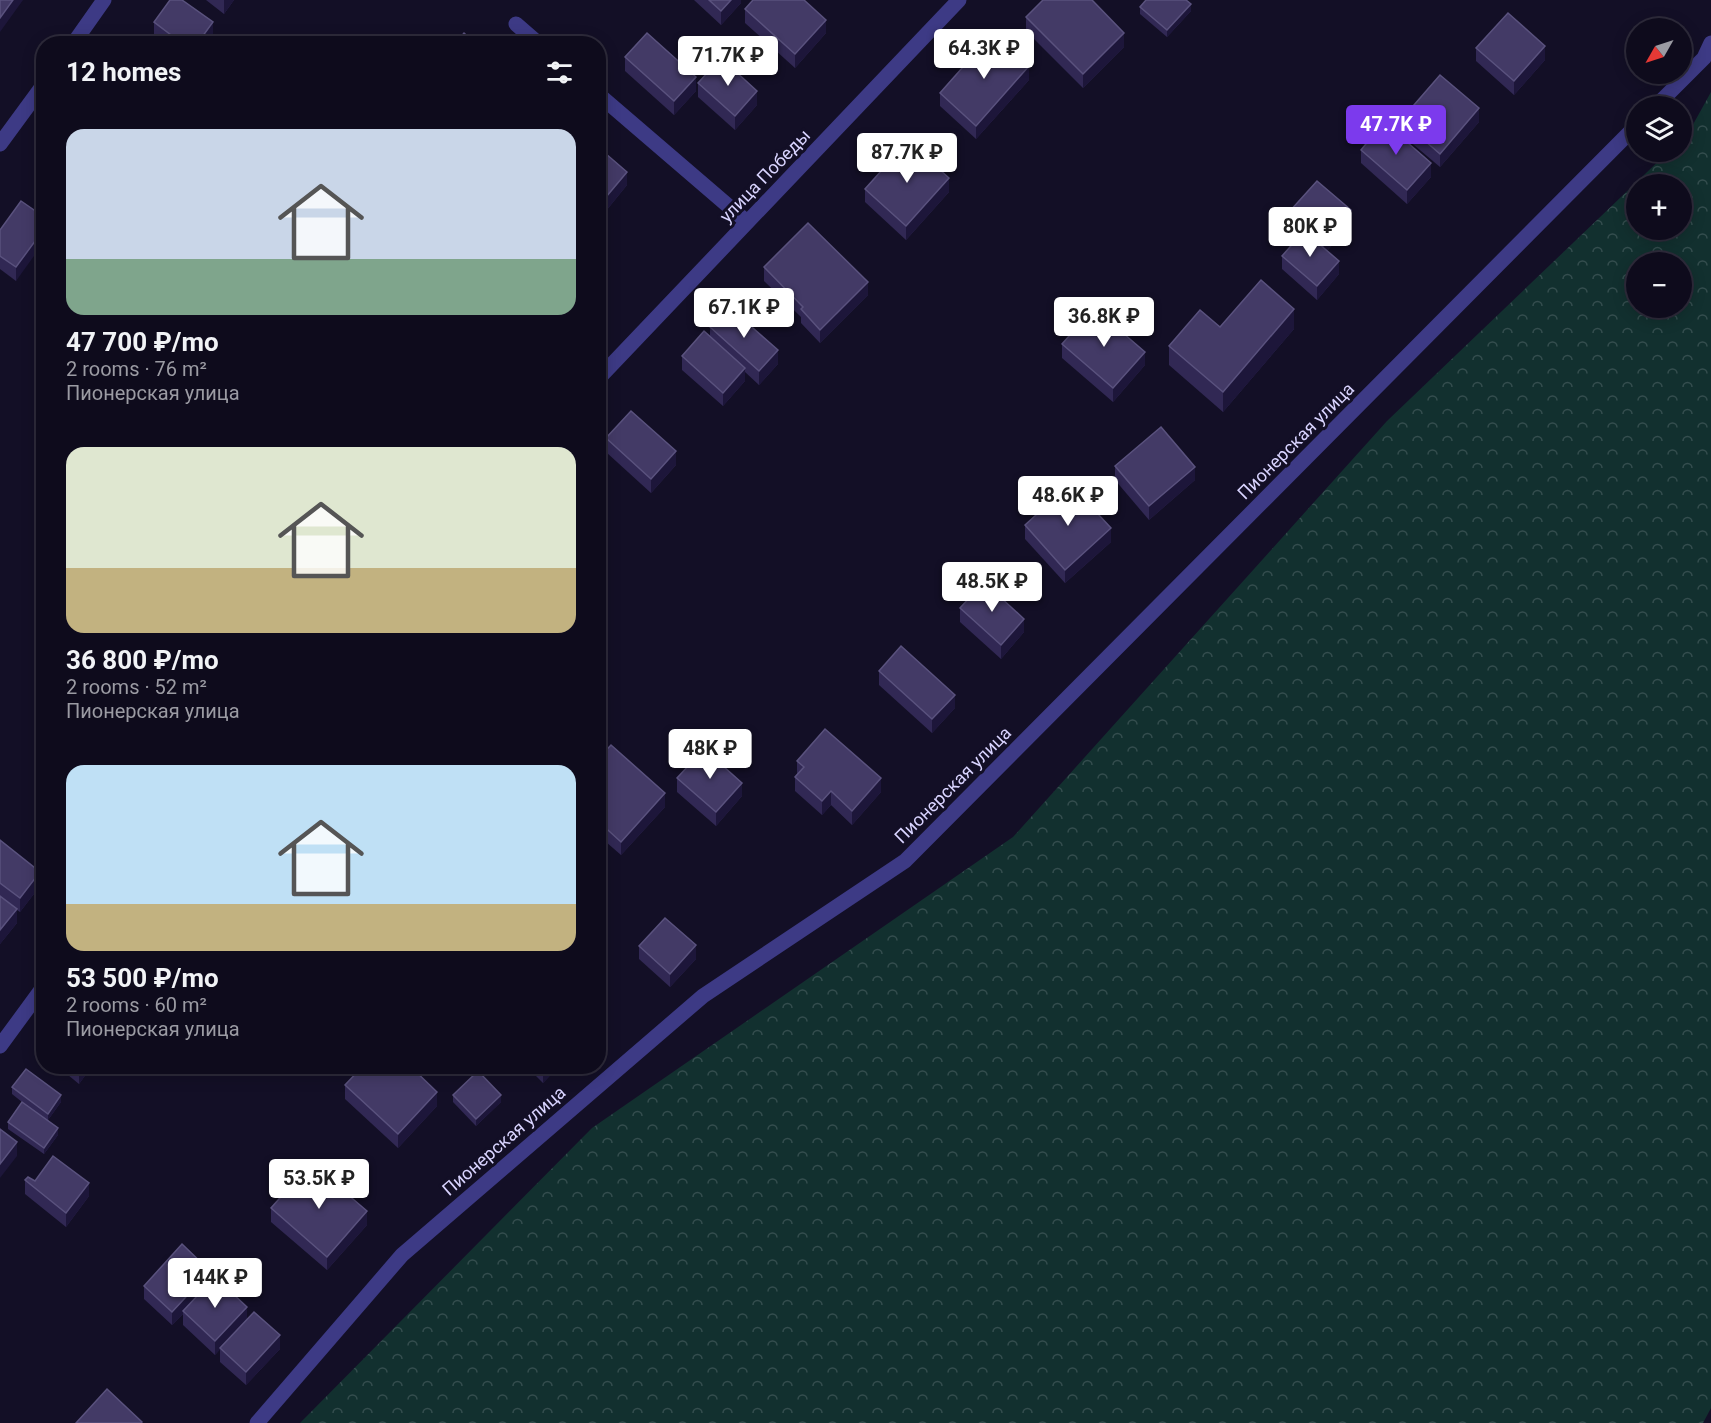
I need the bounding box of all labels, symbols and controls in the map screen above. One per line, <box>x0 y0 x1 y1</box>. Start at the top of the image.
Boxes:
north arrow <box>1626 18 1692 84</box>
map controls <box>1626 18 1692 318</box>
pin: 64.3K ₽ <box>929 29 1039 80</box>
pin: 71.7K ₽ <box>673 36 783 87</box>
text: 64.3K ₽ <box>948 36 1020 60</box>
text: 71.7K ₽ <box>692 43 764 67</box>
icon: filters <box>543 56 576 89</box>
text: 12 homes <box>66 57 181 87</box>
button: layers <box>1626 96 1692 162</box>
pin: 47.7K ₽ <box>1341 105 1451 156</box>
text: 47.7K ₽ <box>1360 112 1432 136</box>
street label: улица Победы <box>715 125 814 227</box>
pin: 87.7K ₽ <box>852 133 962 184</box>
text: 87.7K ₽ <box>871 140 943 164</box>
icon: home <box>267 168 375 276</box>
button: + <box>1626 174 1692 240</box>
pin: 80K ₽ <box>1268 207 1352 258</box>
text: 80K ₽ <box>1283 214 1337 238</box>
button: − <box>1626 252 1692 318</box>
pin: 67.1K ₽ <box>689 288 799 339</box>
text: 67.1K ₽ <box>708 295 780 319</box>
pin: 36.8K ₽ <box>1049 297 1159 348</box>
text: 36.8K ₽ <box>1068 304 1140 328</box>
text: 47 700 ₽/mo <box>66 327 219 357</box>
text: 2 rooms · 76 m² <box>66 357 207 381</box>
street label: Пионерская улица <box>1233 378 1358 503</box>
text: Пионерская улица <box>66 381 240 405</box>
pin: 48.6K ₽ <box>1013 476 1123 527</box>
text: 48.6K ₽ <box>1032 483 1104 507</box>
icon: home <box>267 486 375 594</box>
pin: 48.5K ₽ <box>937 562 1047 613</box>
text: 48.5K ₽ <box>956 569 1028 593</box>
text: 36 800 ₽/mo <box>66 645 219 675</box>
text: 2 rooms · 52 m² <box>66 675 207 699</box>
text: Пионерская улица <box>66 699 240 723</box>
street label: Пионерская улица <box>890 722 1015 847</box>
pin: 48K ₽ <box>668 729 752 780</box>
text: 48K ₽ <box>683 736 737 760</box>
icon: home <box>267 804 375 912</box>
text: 53 500 ₽/mo <box>66 963 219 993</box>
text: 2 rooms · 60 m² <box>66 993 207 1017</box>
text: Пионерская улица <box>66 1017 240 1041</box>
street label: Пионерская улица <box>438 1081 570 1200</box>
pin: 53.5K ₽ <box>264 1159 374 1210</box>
text: 53.5K ₽ <box>283 1166 355 1190</box>
pin: 144K ₽ <box>166 1258 264 1309</box>
text: 144K ₽ <box>182 1265 248 1289</box>

